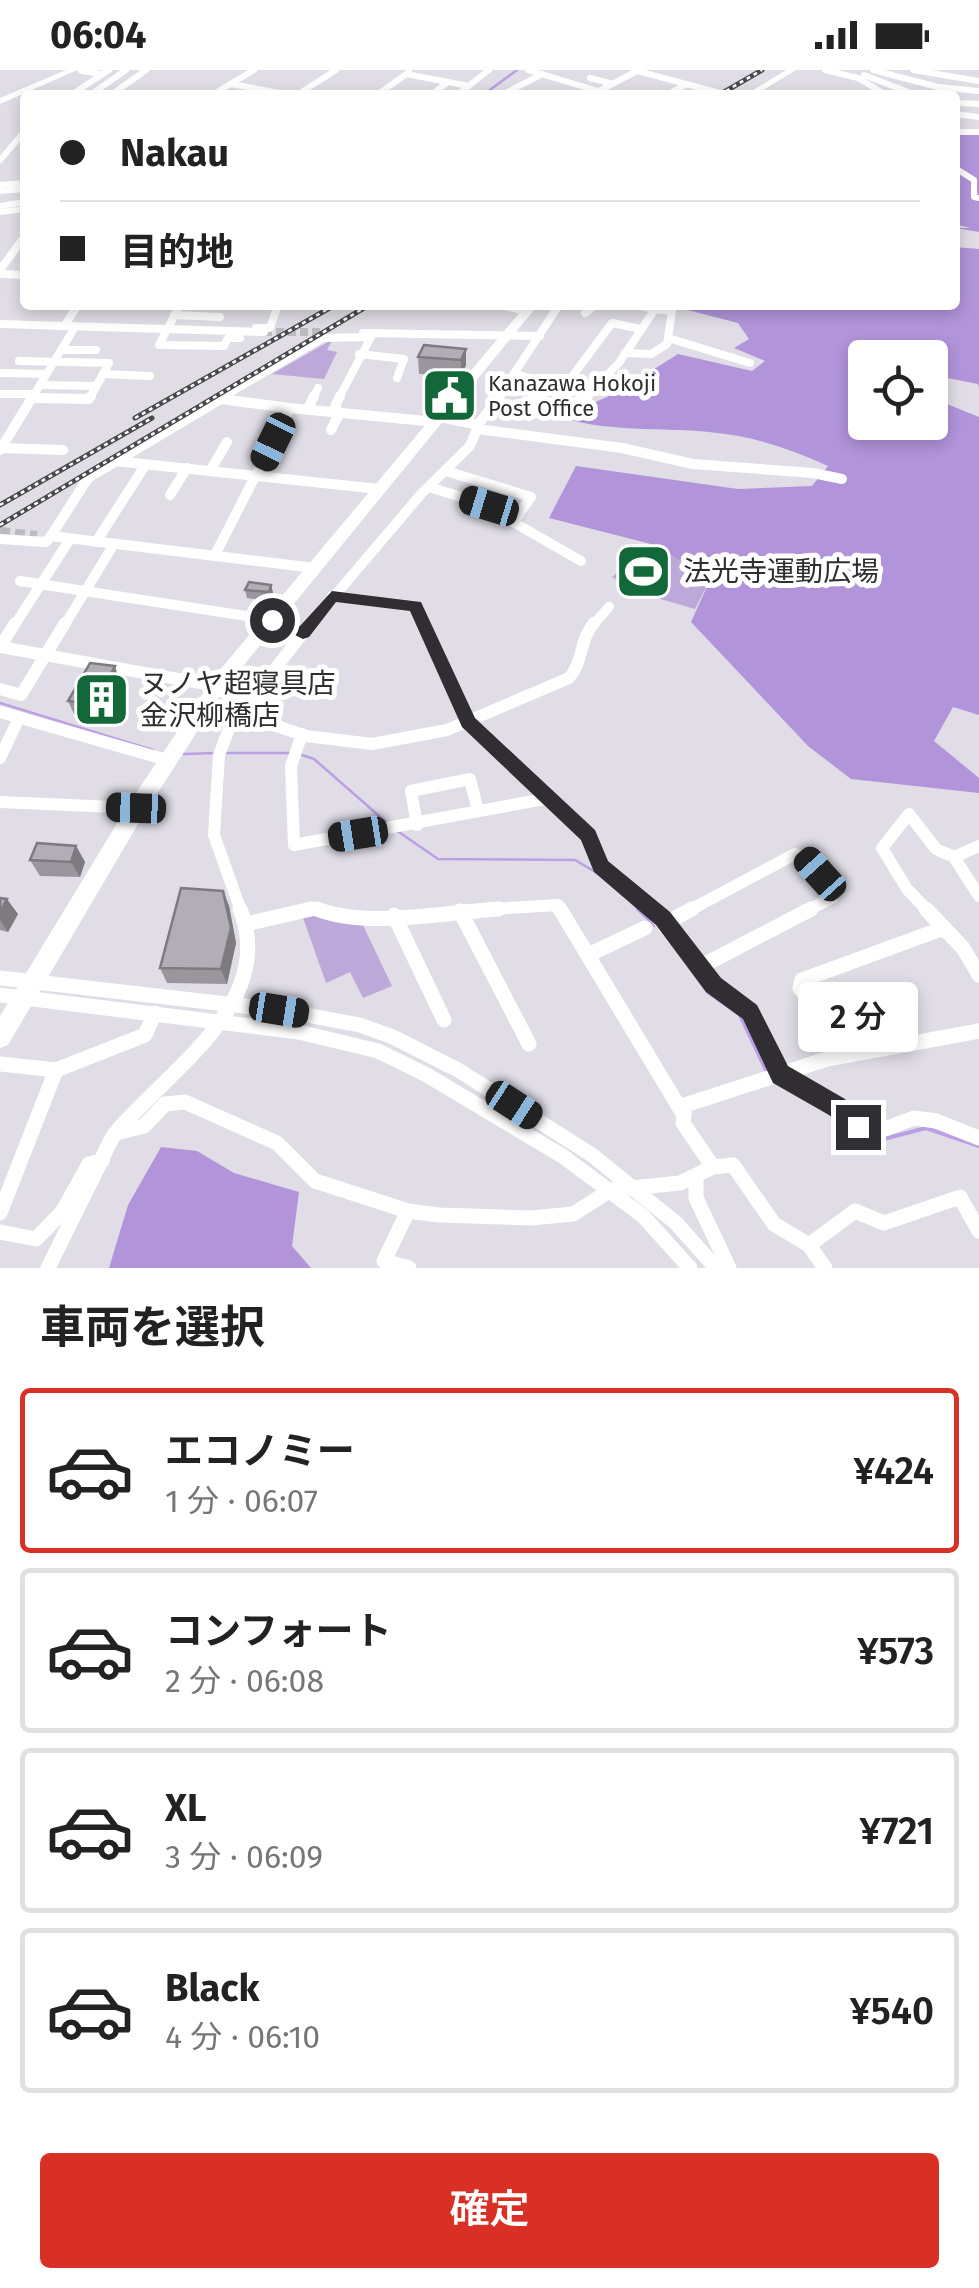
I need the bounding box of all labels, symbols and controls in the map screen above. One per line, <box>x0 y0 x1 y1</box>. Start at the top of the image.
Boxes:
text: 06:04 <box>50 12 146 58</box>
text: Nakau <box>120 130 229 176</box>
text: 目的地 <box>120 229 234 275</box>
map controls <box>848 340 948 440</box>
button: locate <box>848 340 948 440</box>
public building icon: Kanazawa Hokoji Post Office <box>419 366 479 426</box>
place label: Kanazawa Hokoji Post Office <box>488 370 656 422</box>
car <box>246 408 300 476</box>
car <box>456 483 522 529</box>
sports icon: 法光寺運動広場 <box>614 541 674 601</box>
place label: 法光寺運動広場 <box>683 555 879 588</box>
route start <box>250 598 295 643</box>
place label: ヌノヤ超寝具店 金沢柳橋店 <box>140 667 335 732</box>
building icon: ヌノヤ超寝具店 金沢柳橋店 <box>71 669 131 729</box>
car <box>105 792 167 824</box>
car <box>326 814 390 854</box>
car <box>789 842 851 906</box>
callout: 2 分 <box>798 982 918 1052</box>
car <box>247 990 311 1030</box>
text: 2 分 <box>830 998 886 1036</box>
car <box>481 1076 547 1134</box>
route end <box>836 1105 881 1150</box>
text: 車両を選択 <box>40 1301 265 1355</box>
icon: car <box>45 1426 135 1516</box>
text: エコノミー <box>165 1428 355 1474</box>
text: ¥424 <box>853 1448 934 1494</box>
text: 1 分 · 06:07 <box>165 1482 318 1520</box>
icon: car <box>45 1606 135 1696</box>
text: コンフォート <box>165 1608 392 1654</box>
text: ¥573 <box>857 1628 934 1674</box>
text: 2 分 · 06:08 <box>165 1662 324 1700</box>
text: XL <box>165 1785 207 1831</box>
icon: car <box>45 1786 135 1876</box>
text: ¥721 <box>860 1808 934 1854</box>
text: 3 分 · 06:09 <box>165 1838 323 1876</box>
text: Black <box>165 1965 260 2011</box>
icon: car <box>45 1966 135 2056</box>
text: ¥540 <box>850 1988 934 2034</box>
text: 4 分 · 06:10 <box>165 2018 320 2056</box>
button: 確定 <box>40 2153 939 2268</box>

